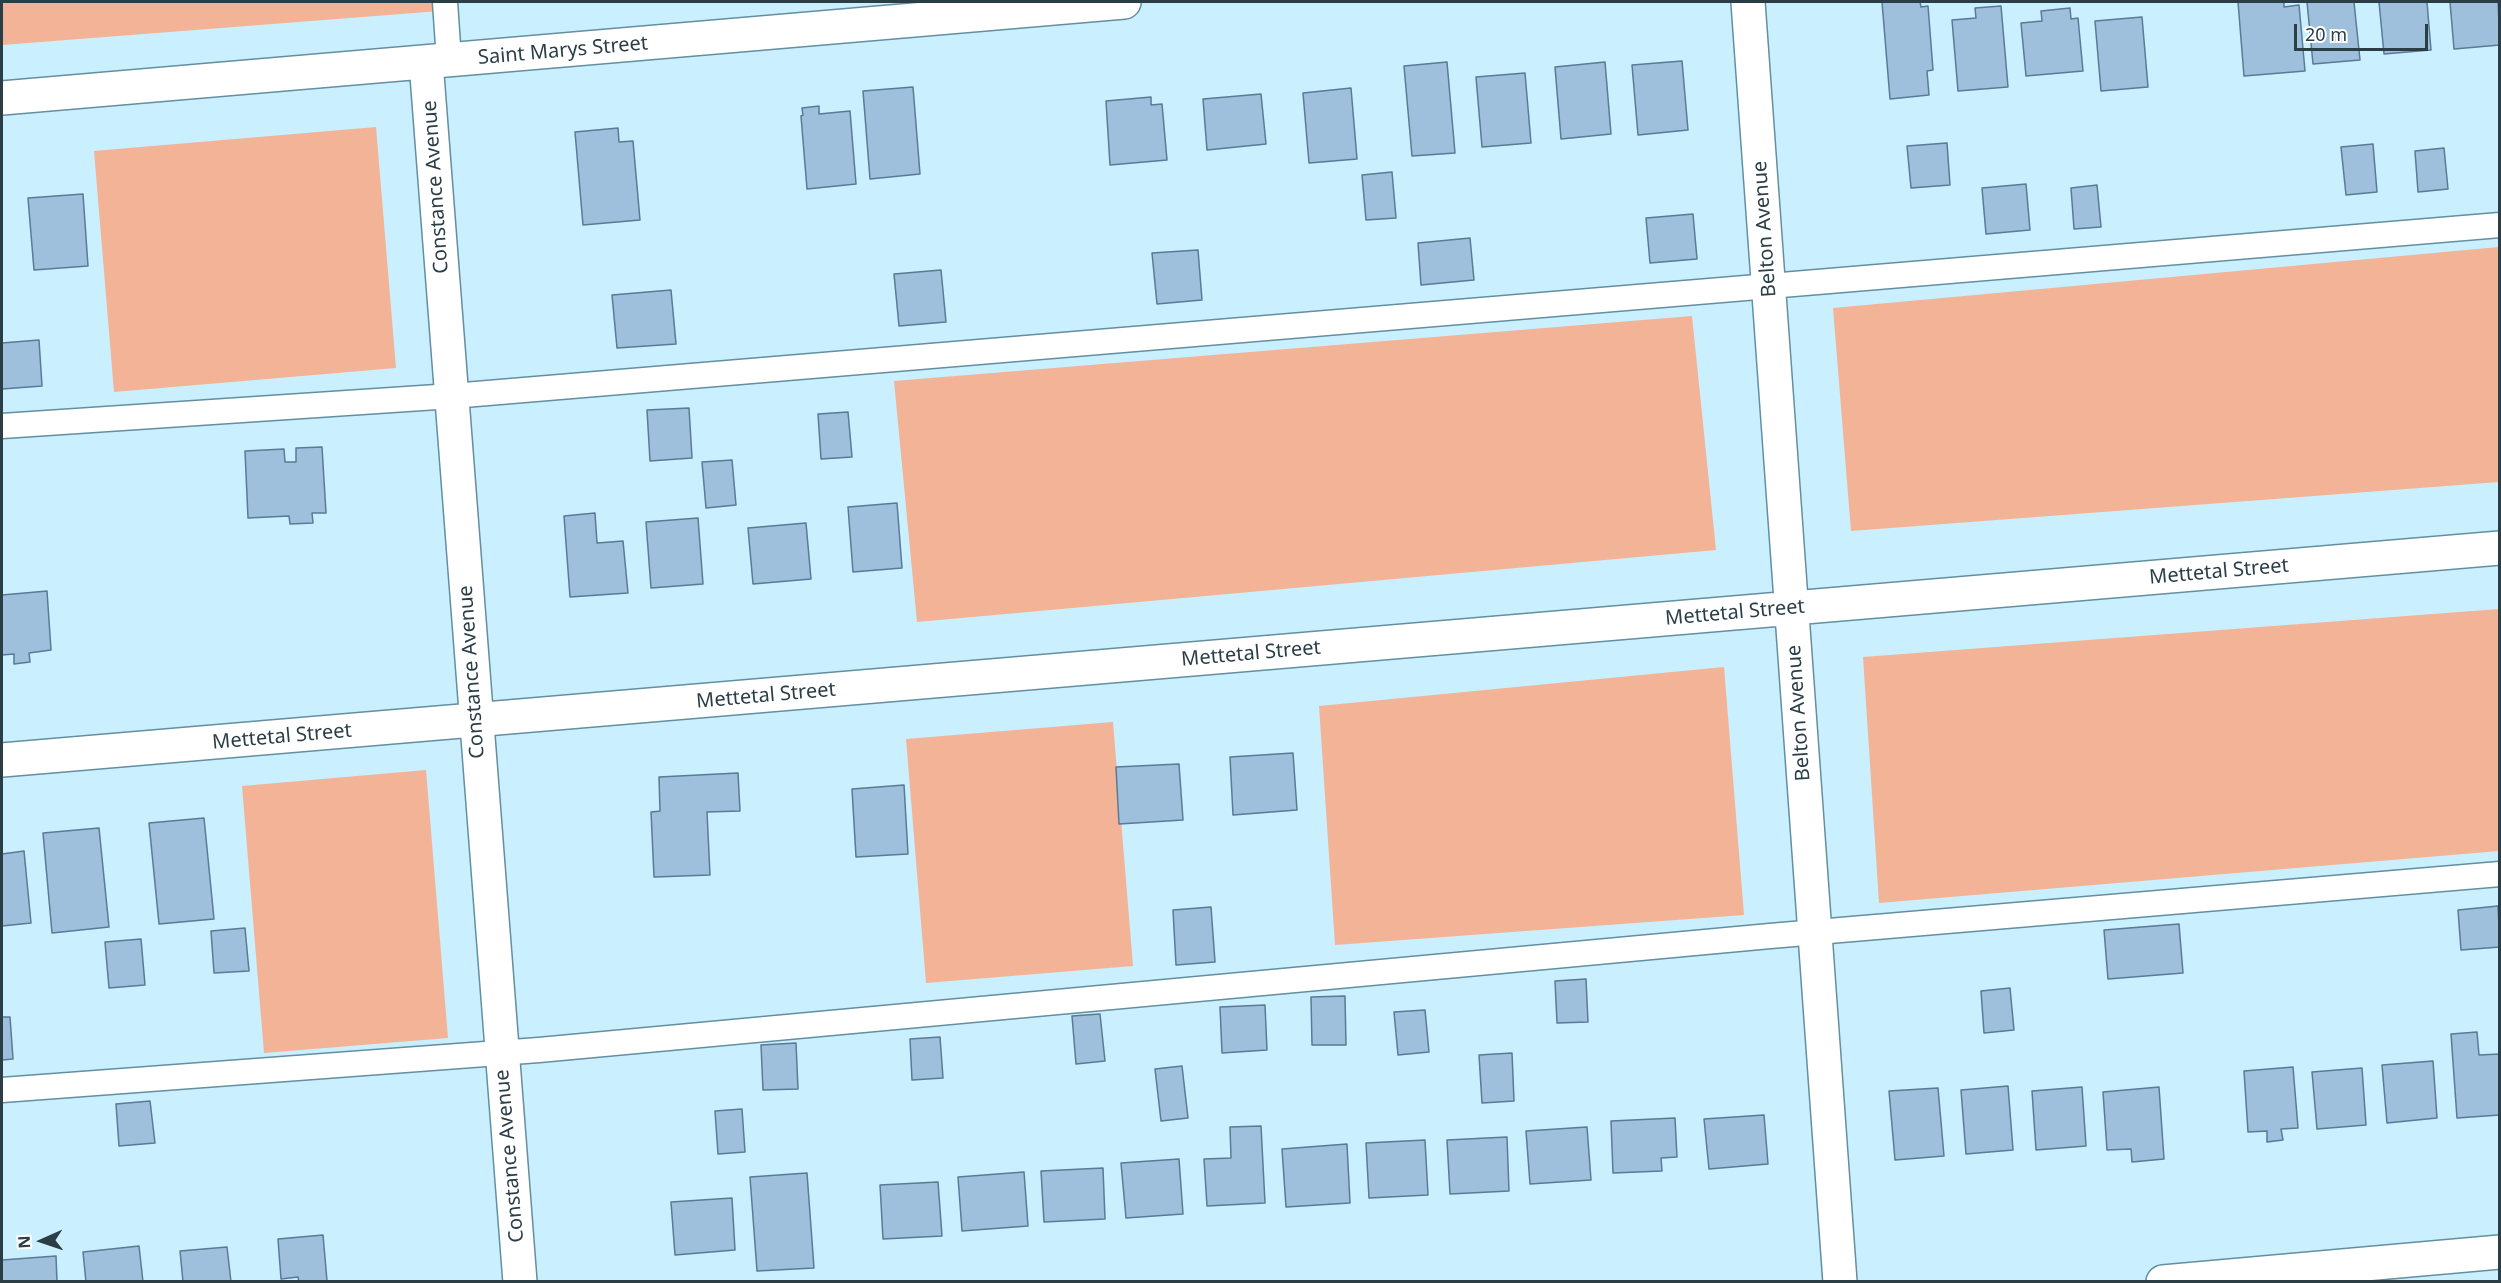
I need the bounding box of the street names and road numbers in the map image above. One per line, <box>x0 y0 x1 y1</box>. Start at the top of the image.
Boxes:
street label: Saint Marys Street <box>477 32 649 70</box>
street label: Constance Avenue <box>418 99 454 275</box>
street label: Belton Avenue <box>1748 160 1782 298</box>
street label: Mettetal Street <box>2148 554 2290 590</box>
street label: Constance Avenue <box>454 584 490 760</box>
street label: Mettetal Street <box>1664 595 1806 631</box>
street label: Mettetal Street <box>1180 636 1322 672</box>
street label: Belton Avenue <box>1782 644 1816 782</box>
street label: Mettetal Street <box>695 678 837 714</box>
street label: Mettetal Street <box>211 719 353 755</box>
street label: Constance Avenue <box>490 1068 530 1244</box>

